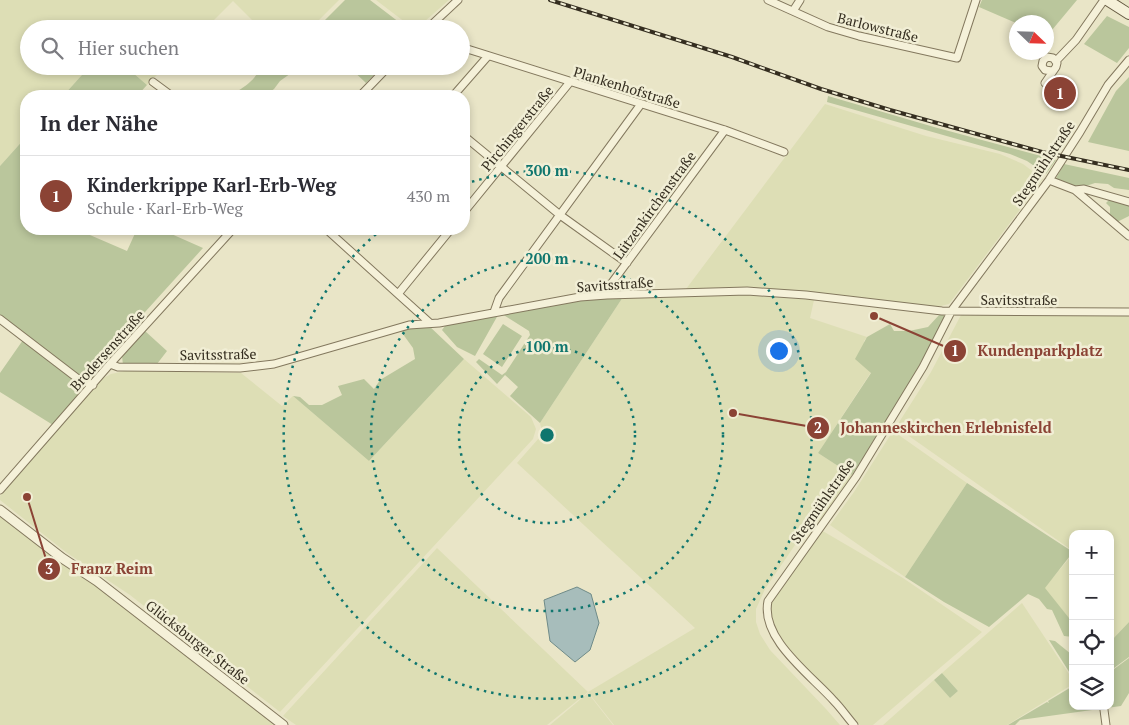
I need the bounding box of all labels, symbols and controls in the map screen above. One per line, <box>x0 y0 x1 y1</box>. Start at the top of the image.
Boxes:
street label: Barlowstraße <box>836 8 920 46</box>
north arrow <box>1009 15 1054 60</box>
search box <box>20 20 470 75</box>
icon: search <box>38 34 66 62</box>
text: Hier suchen <box>78 35 179 60</box>
street label: Plankenhofstraße <box>571 62 683 112</box>
pin: 1 <box>1044 74 1076 112</box>
street label: Pirchingerstraße <box>477 81 557 175</box>
text: In der Nähe <box>40 109 158 137</box>
street label: Stegmühlstraße <box>1007 117 1079 209</box>
street label: Lützenkirchenstraße <box>608 147 700 263</box>
text: 300 m <box>525 160 569 180</box>
text: Kinderkrippe Karl-Erb-Weg <box>87 172 336 197</box>
text: 1 <box>51 185 61 207</box>
text: 430 m <box>407 185 450 207</box>
text: Schule · Karl-Erb-Weg <box>87 197 243 219</box>
text: 200 m <box>525 248 569 268</box>
street label: Savitsstraße <box>576 272 654 296</box>
street label: Savitsstraße <box>981 290 1057 309</box>
street label: Brodersenstraße <box>65 305 149 395</box>
text: 100 m <box>525 336 569 356</box>
callout: Kundenparkplatz <box>943 336 1113 366</box>
your location <box>766 338 792 364</box>
text: 1 <box>951 340 959 360</box>
text: Kundenparkplatz <box>977 340 1103 360</box>
street label: Savitsstraße <box>179 344 257 364</box>
callout: Johanneskirchen Erlebnisfeld <box>806 413 1062 443</box>
text: 2 <box>814 417 822 437</box>
text: Johanneskirchen Erlebnisfeld <box>840 417 1052 437</box>
centre of rings <box>538 426 556 444</box>
street label: Stegmühlstraße <box>786 455 858 547</box>
map controls <box>1069 530 1114 710</box>
button: + <box>1069 530 1114 575</box>
callout: Franz Reim <box>36 554 163 584</box>
text: 3 <box>45 558 53 578</box>
text: Franz Reim <box>71 558 153 578</box>
button: − <box>1069 575 1114 620</box>
street label: Glücksburger Straße <box>142 595 254 689</box>
button: locate <box>1069 620 1114 665</box>
button: layers <box>1069 665 1114 710</box>

